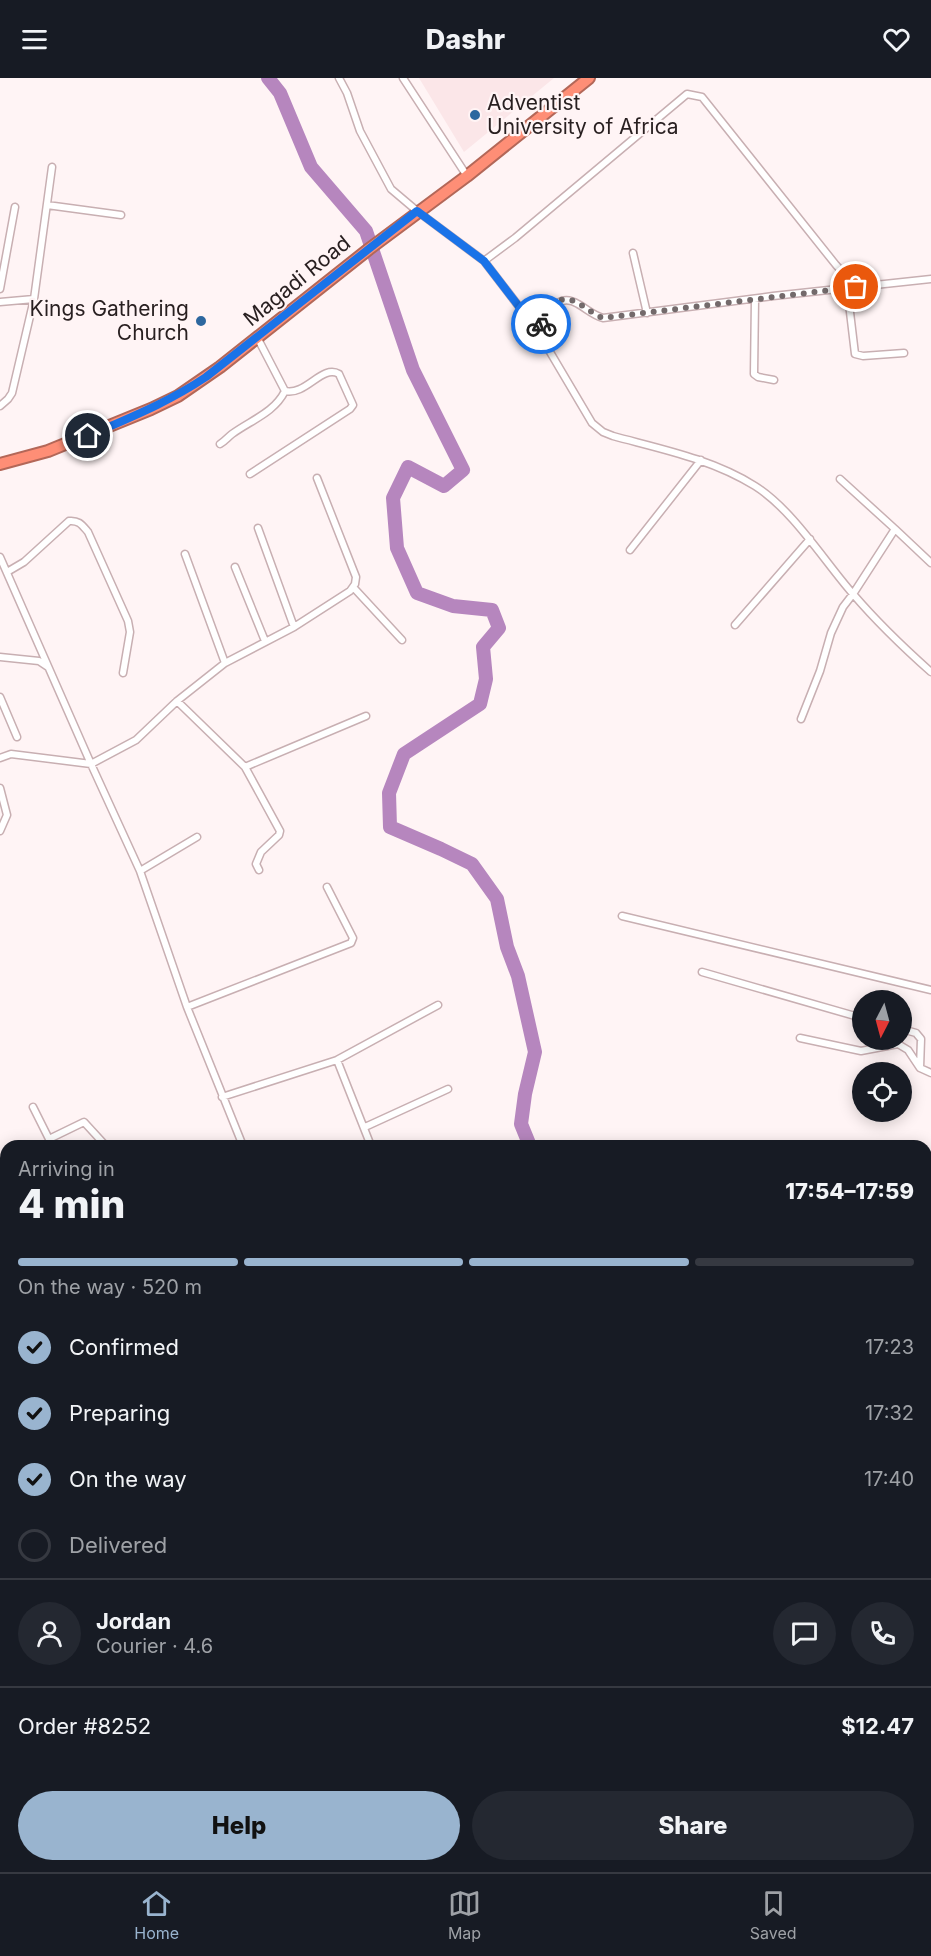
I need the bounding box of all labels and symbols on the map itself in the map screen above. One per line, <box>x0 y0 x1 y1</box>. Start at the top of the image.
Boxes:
place label: Adventist University of Africa <box>487 90 679 139</box>
marker: Adventist University of Africa <box>468 108 482 122</box>
street label: Magadi Road <box>238 230 355 331</box>
pin <box>830 261 881 312</box>
courier <box>511 294 571 354</box>
place label: Kings Gathering Church <box>30 296 189 345</box>
marker: Kings Gathering Church <box>194 314 208 328</box>
pin <box>62 410 113 461</box>
north arrow <box>852 990 912 1050</box>

